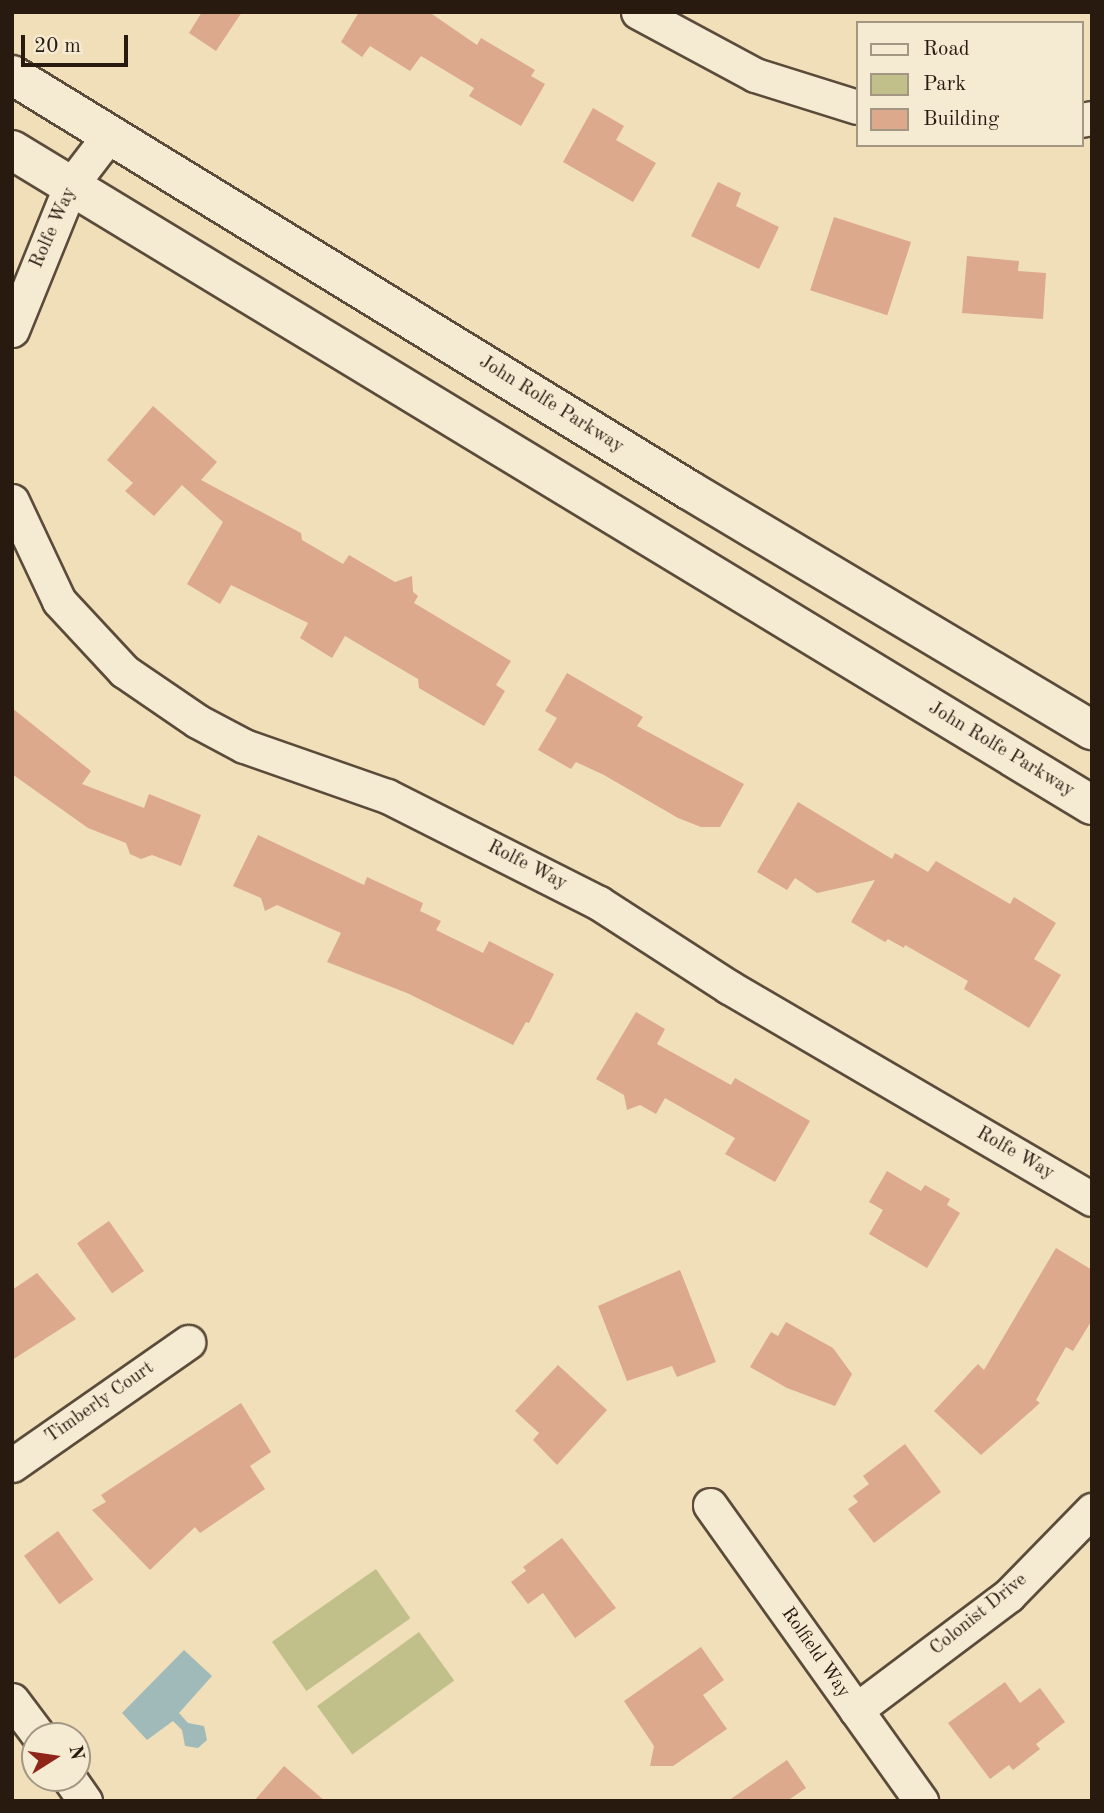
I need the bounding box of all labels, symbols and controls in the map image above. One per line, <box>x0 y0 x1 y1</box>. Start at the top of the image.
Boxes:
scale bar <box>24 21 131 65</box>
legend <box>856 21 1083 147</box>
text: 20 m <box>34 36 81 57</box>
text: Road <box>923 39 970 60</box>
text: Park <box>923 74 966 95</box>
text: Building <box>923 109 999 130</box>
street label: Rolfe Way <box>26 184 82 272</box>
street label: John Rolfe Parkway <box>474 351 628 459</box>
street label: John Rolfe Parkway <box>924 697 1078 803</box>
street label: Rolfe Way <box>483 836 571 896</box>
street label: Rolfe Way <box>972 1123 1058 1185</box>
street label: Timberly Court <box>41 1357 159 1449</box>
street label: Colonist Drive <box>926 1569 1032 1661</box>
street label: Rolfield Way <box>775 1603 855 1703</box>
north arrow <box>21 1722 91 1792</box>
text: N <box>64 1744 86 1762</box>

